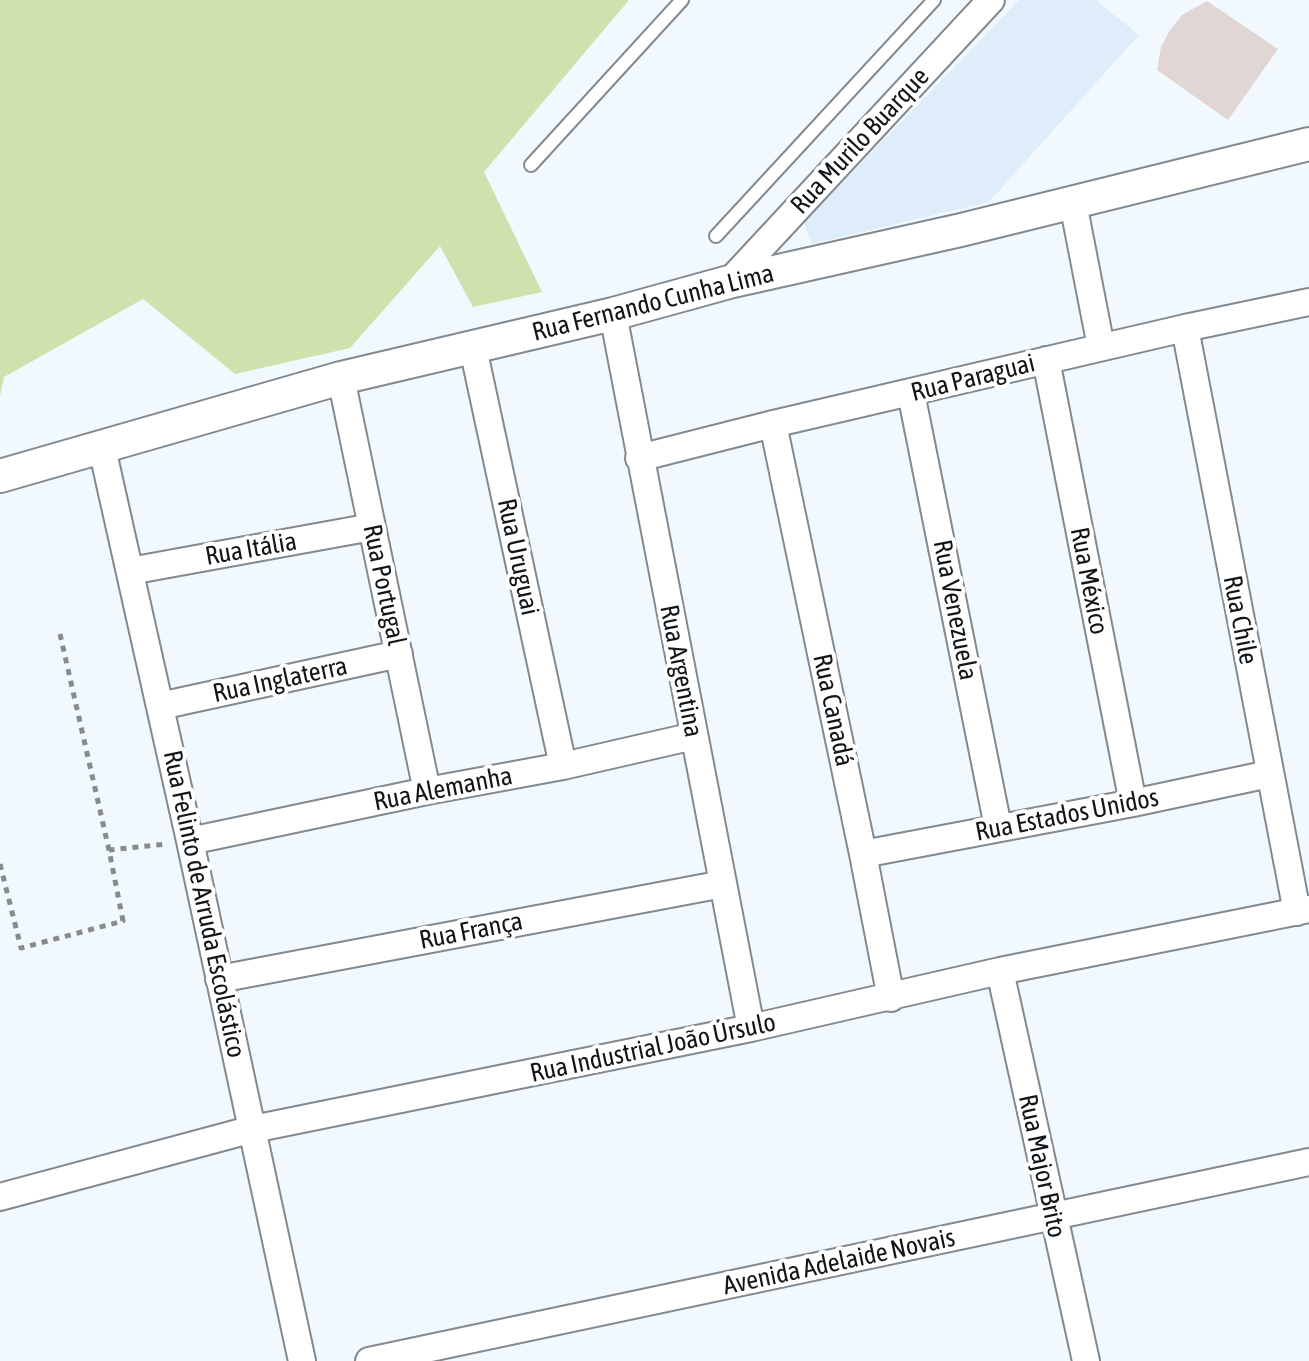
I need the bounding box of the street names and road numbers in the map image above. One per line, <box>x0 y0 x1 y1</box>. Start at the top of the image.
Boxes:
street label: Rua Murilo Buarque <box>784 61 936 221</box>
street label: Rua Fernando Cunha Lima <box>529 258 777 348</box>
street label: Rua Paraguai <box>908 348 1038 408</box>
street label: Rua Uruguai <box>490 496 546 618</box>
street label: Rua Portugal <box>356 522 412 648</box>
street label: Rua México <box>1063 525 1115 637</box>
street label: Rua Itália <box>203 526 299 572</box>
street label: Rua Venezuela <box>926 537 984 683</box>
street label: Rua Chile <box>1216 573 1264 667</box>
street label: Rua Argentina <box>653 602 709 740</box>
street label: Rua Inglaterra <box>210 651 350 709</box>
street label: Rua Canadá <box>806 651 860 769</box>
street label: Rua Felinto de Arruda Escolástico <box>156 748 252 1060</box>
street label: Rua Alemanha <box>371 760 515 818</box>
street label: Rua Estados Unidos <box>973 782 1161 848</box>
street label: Rua França <box>417 906 525 956</box>
street label: Rua Industrial João Úrsulo <box>527 1007 779 1089</box>
street label: Rua Major Brito <box>1012 1092 1072 1240</box>
street label: Avenida Adelaide Novais <box>720 1222 958 1302</box>

